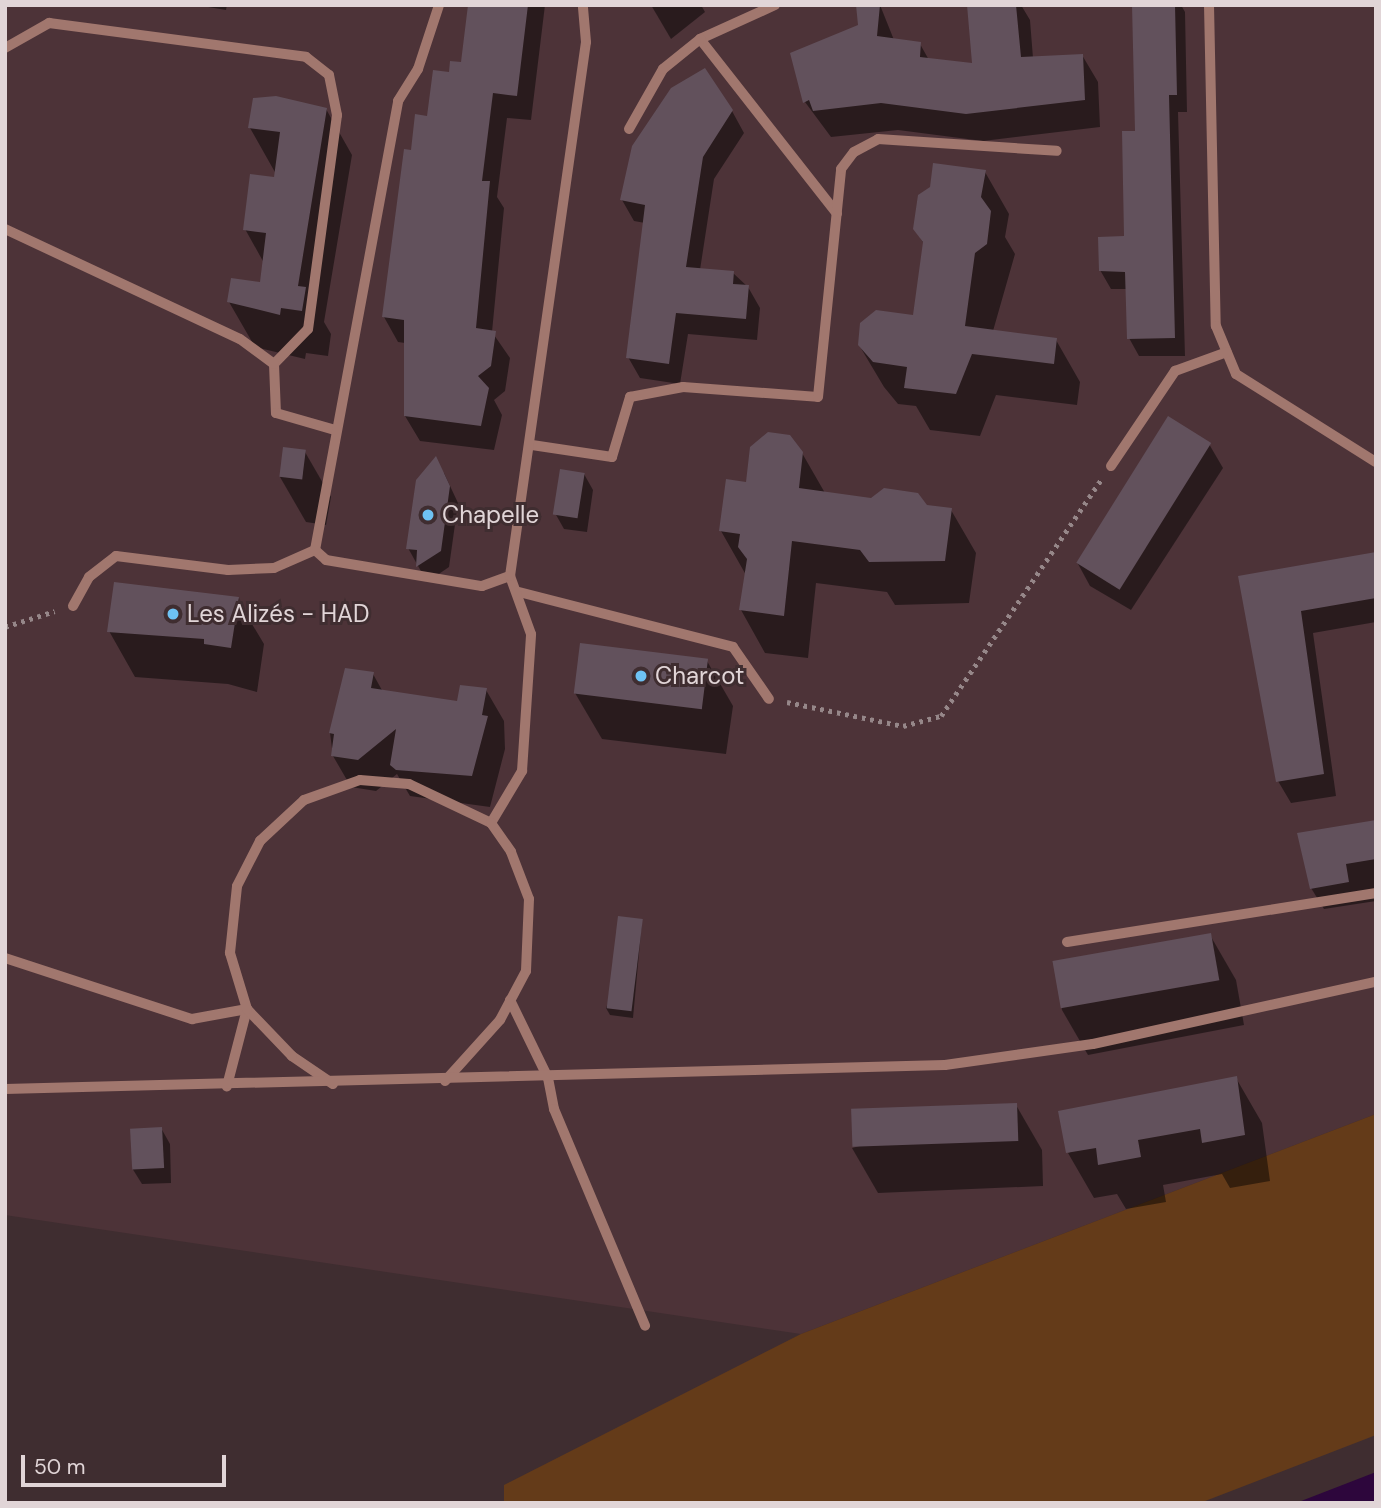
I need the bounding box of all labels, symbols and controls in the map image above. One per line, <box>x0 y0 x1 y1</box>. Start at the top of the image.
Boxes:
place label: Chapelle <box>442 501 539 529</box>
marker: Chapelle <box>420 507 436 523</box>
place label: Les Alizés - HAD <box>187 600 369 628</box>
marker: Les Alizés - HAD <box>165 606 181 622</box>
place label: Charcot <box>655 662 744 690</box>
marker: Charcot <box>633 668 649 684</box>
scale bar <box>24 1442 229 1486</box>
text: 50 m <box>34 1453 85 1481</box>

